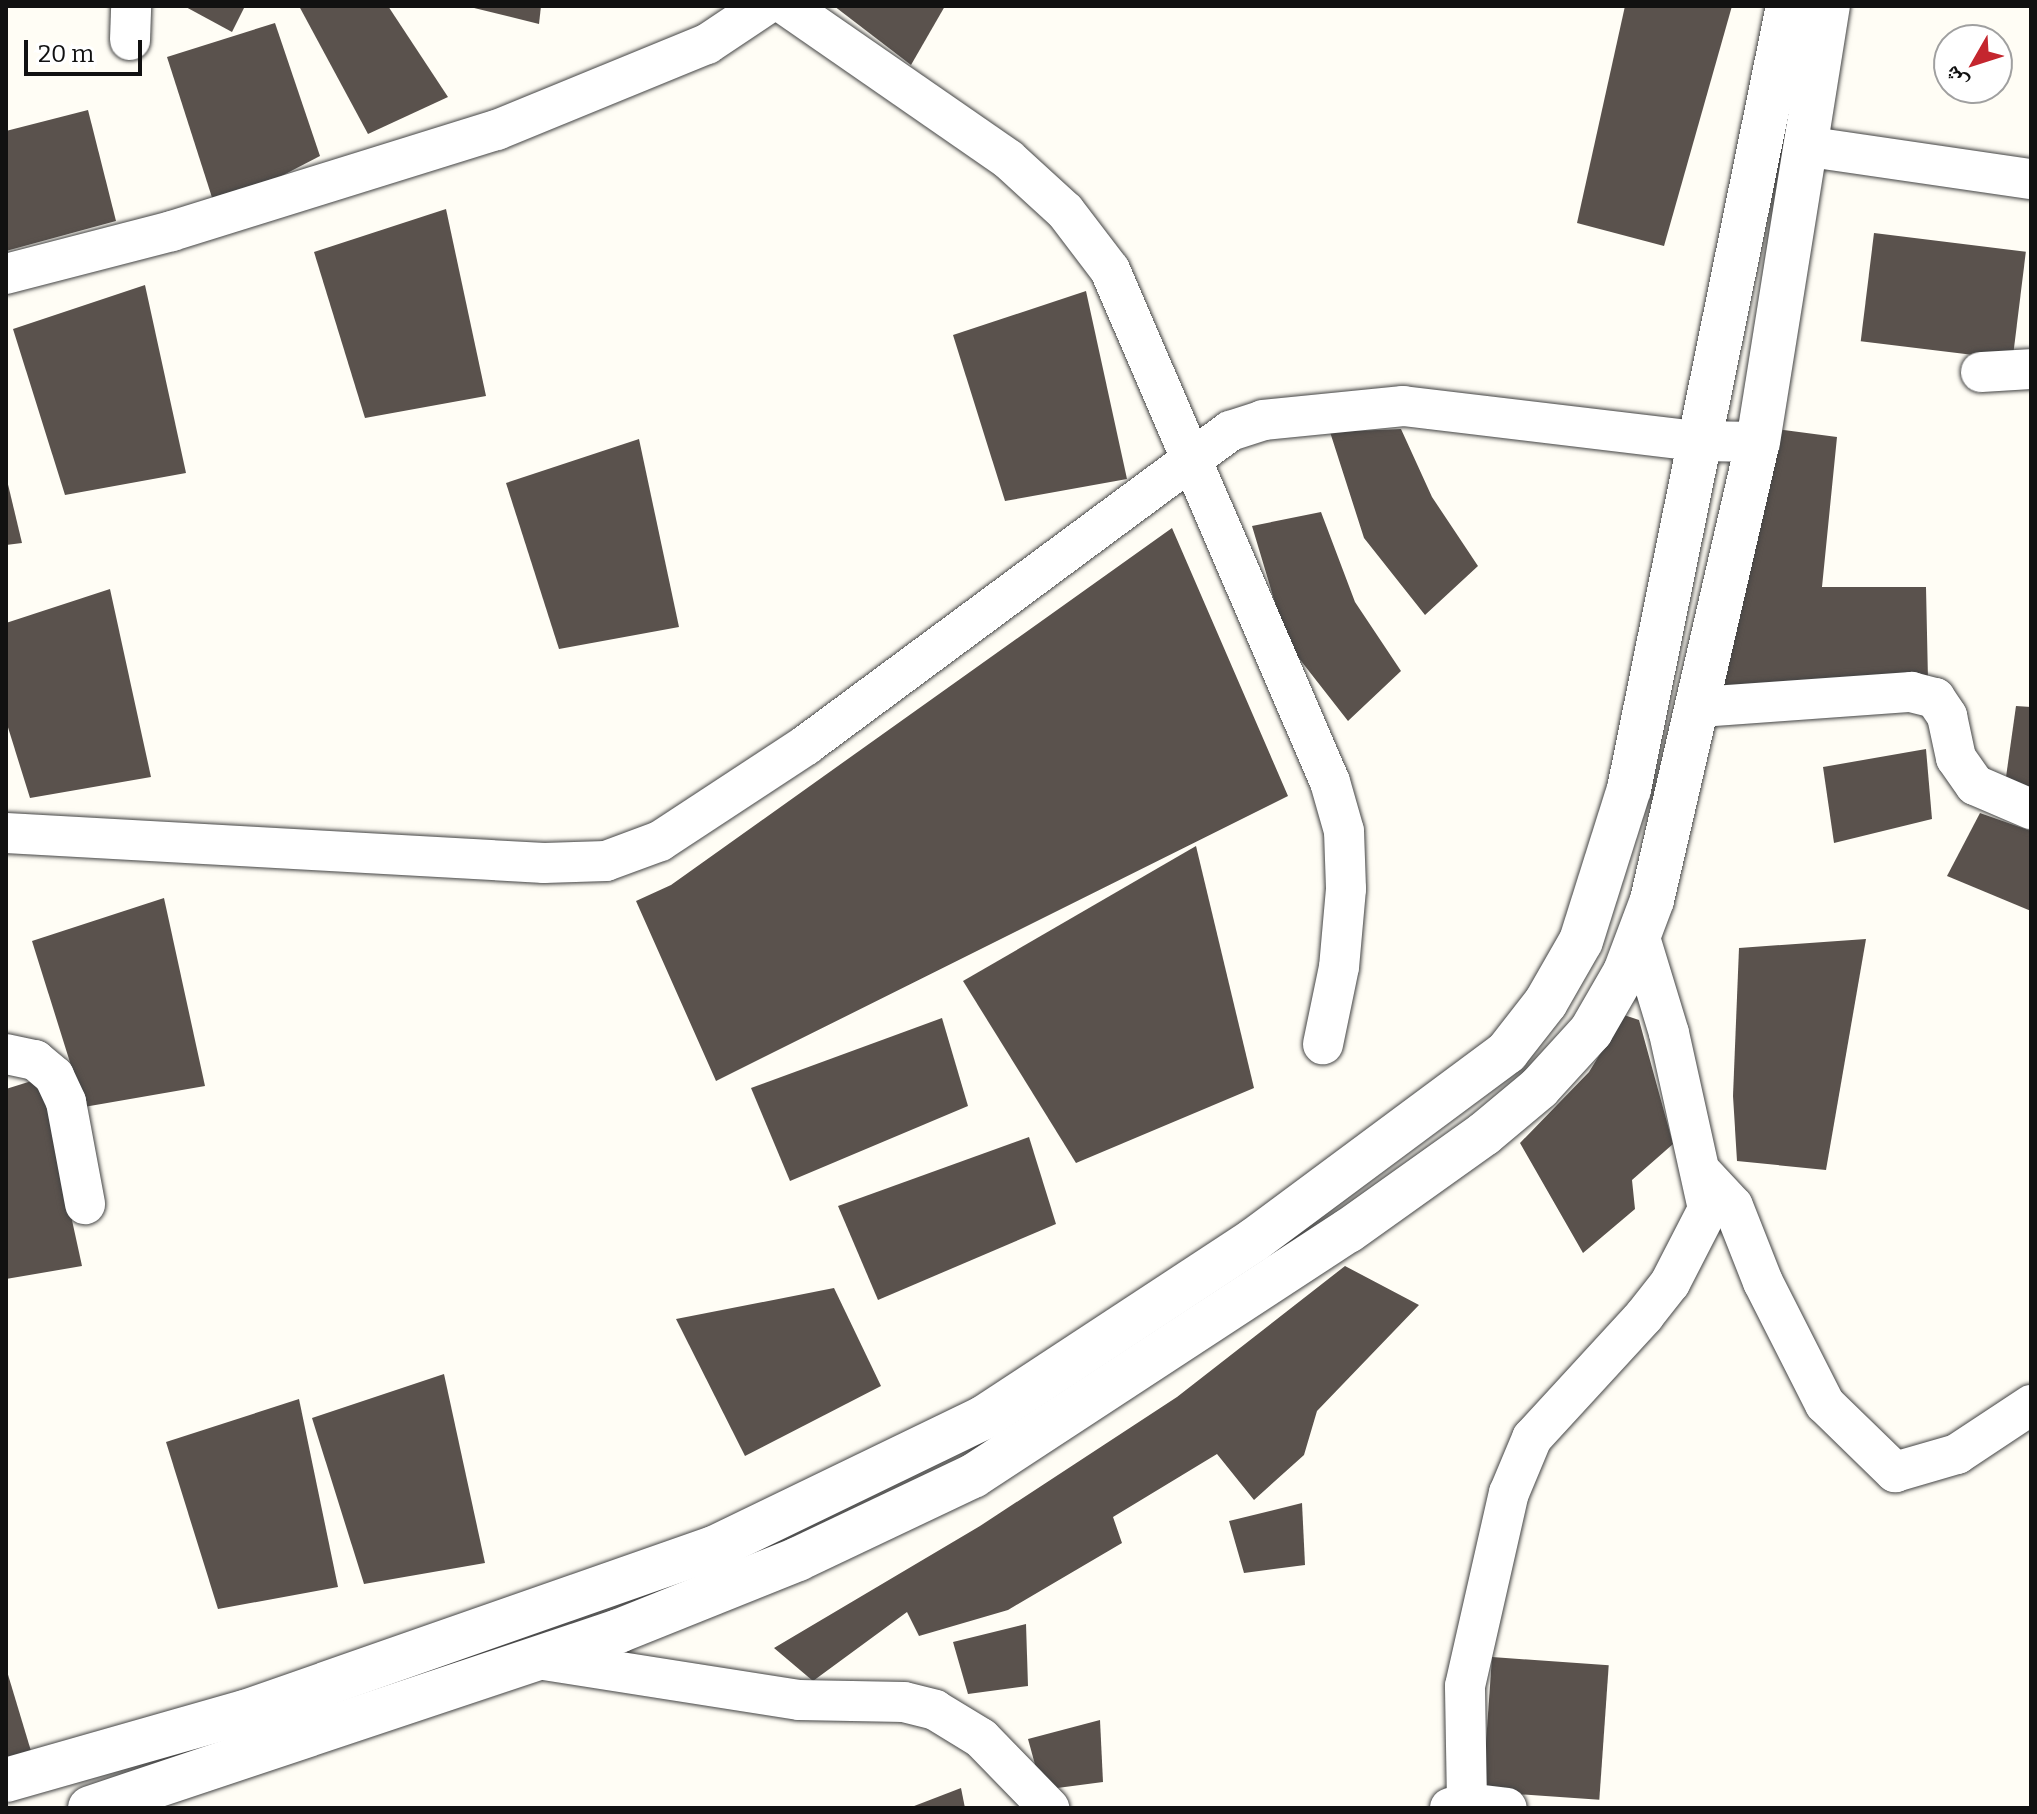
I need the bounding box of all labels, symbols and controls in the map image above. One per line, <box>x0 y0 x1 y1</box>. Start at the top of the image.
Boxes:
scale bar <box>28 24 146 74</box>
north arrow <box>1933 24 2013 104</box>
text: 20 m <box>38 40 94 68</box>
text: ش <box>1938 61 1973 96</box>

